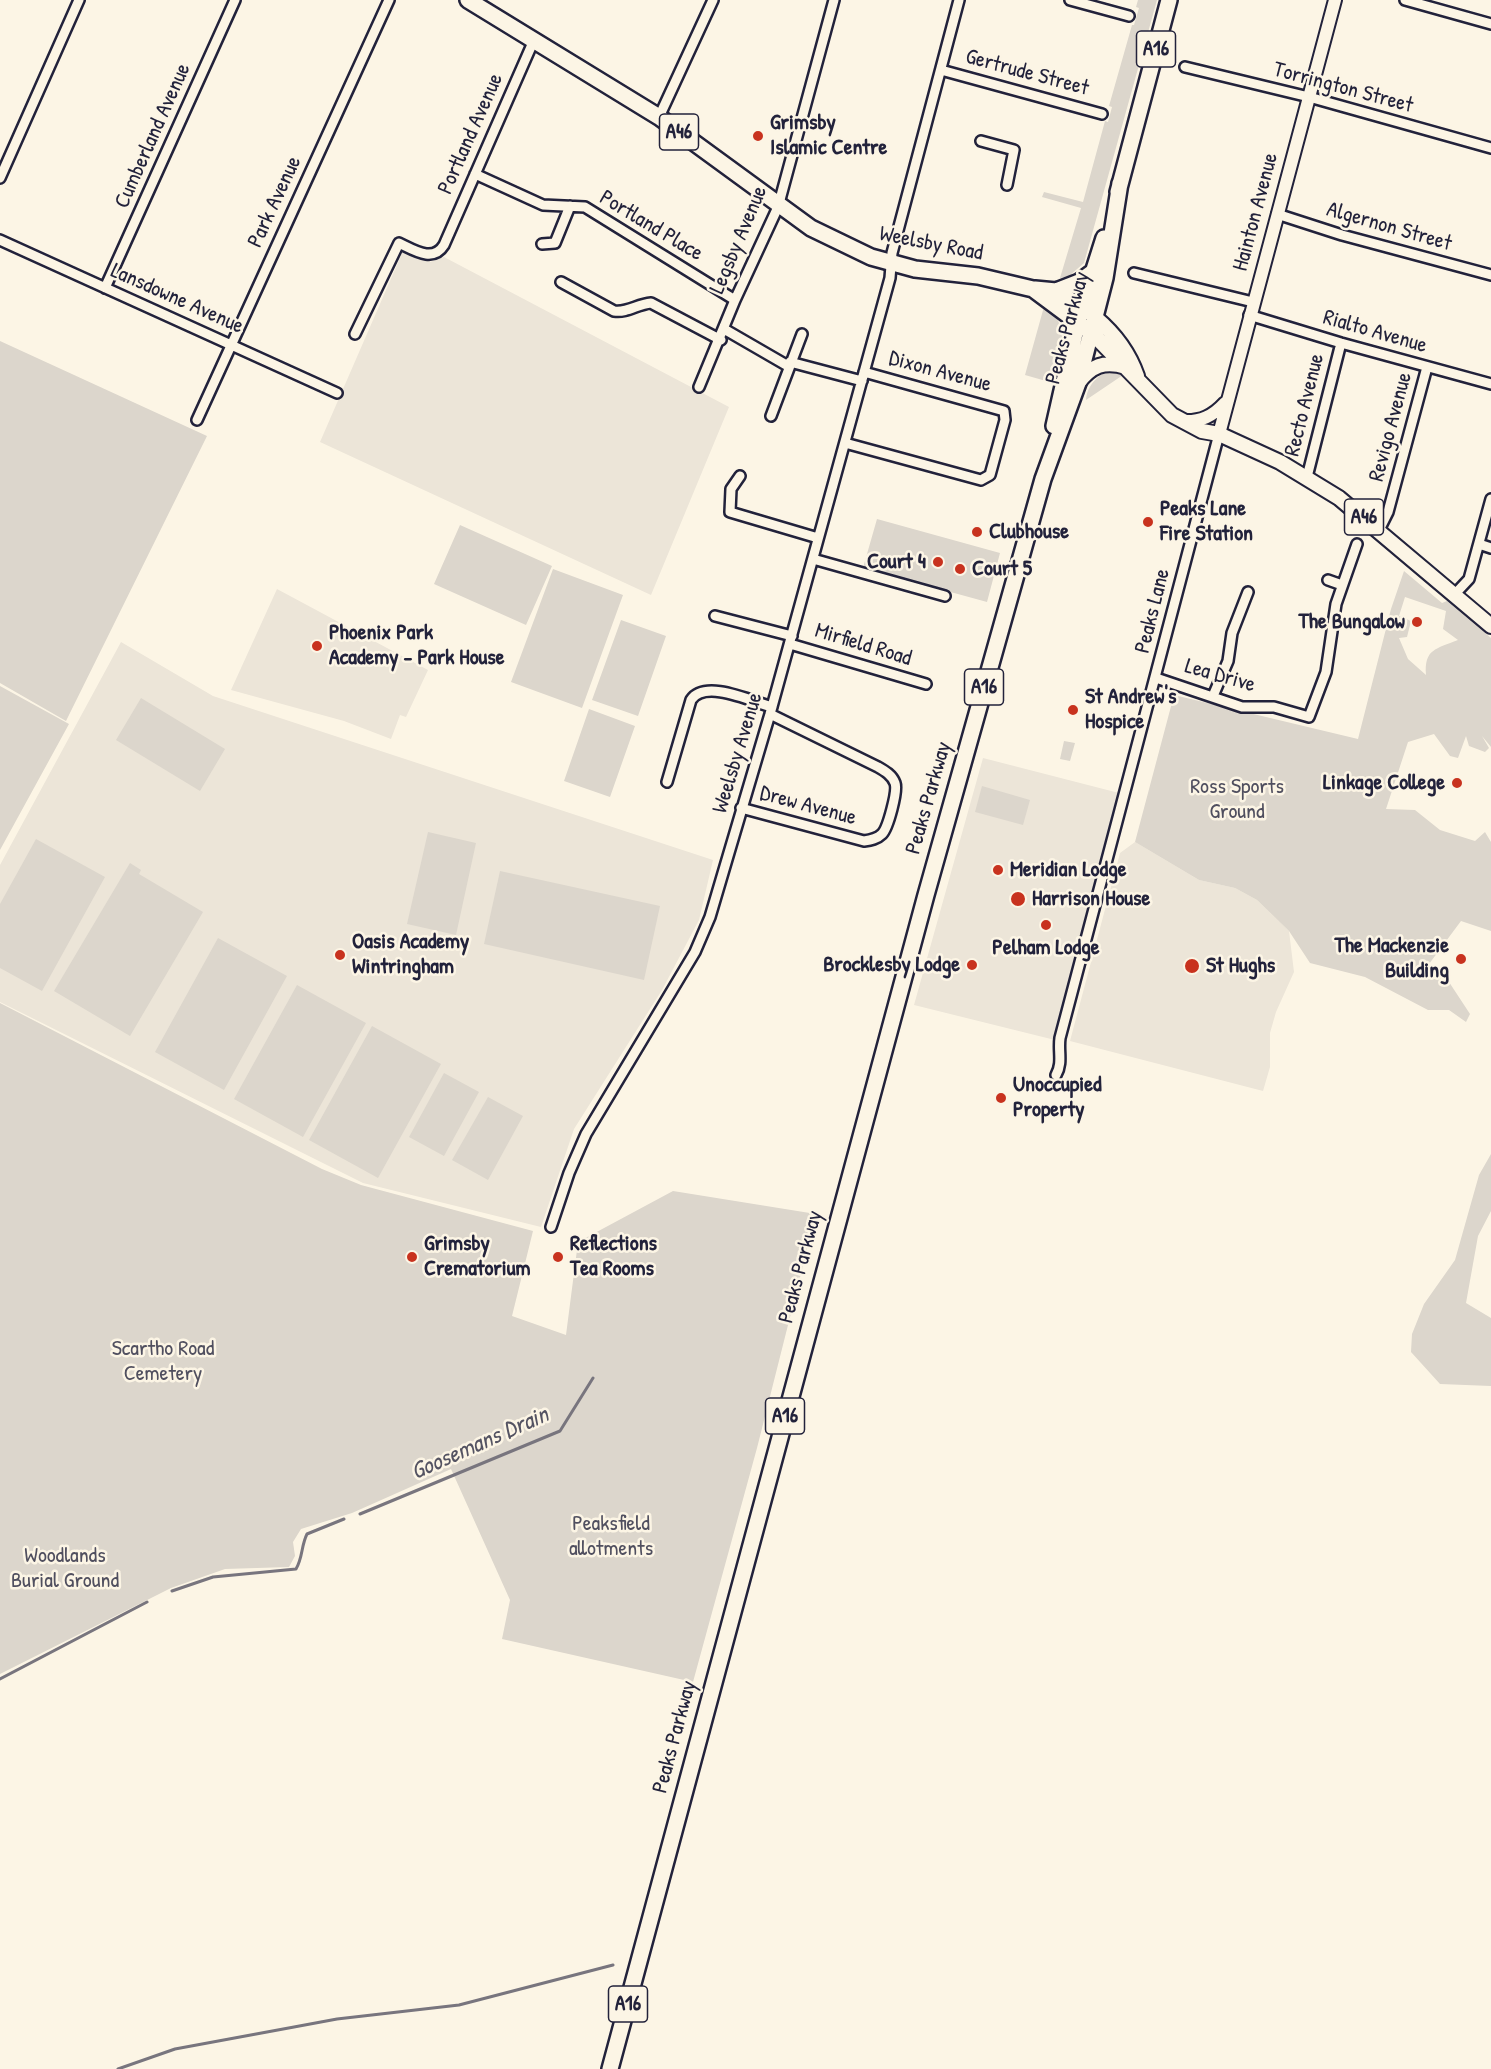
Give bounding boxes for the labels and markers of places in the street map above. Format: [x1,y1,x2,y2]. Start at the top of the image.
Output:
place label: Grimsby Islamic Centre [770,110,887,162]
marker: Grimsby Islamic Centre [751,129,765,143]
place label: Peaks Lane Fire Station [1160,496,1253,548]
marker: Peaks Lane Fire Station [1141,515,1155,529]
place label: Clubhouse [989,519,1069,545]
marker: Clubhouse [970,525,984,539]
place label: Court 4 [867,549,926,575]
marker: Court 4 [931,555,945,569]
place label: Court 5 [972,556,1032,582]
marker: Court 5 [953,562,967,576]
place label: The Bungalow [1298,609,1405,635]
marker: The Bungalow [1410,615,1424,629]
place label: Phoenix Park Academy - Park House [329,620,505,672]
marker: Phoenix Park Academy - Park House [310,639,324,653]
place label: St Andrew's Hospice [1085,684,1176,736]
marker: St Andrew's Hospice [1066,703,1080,717]
place label: Linkage College [1323,770,1445,796]
marker: Linkage College [1450,776,1464,790]
place label: Meridian Lodge [1010,857,1127,883]
marker: Meridian Lodge [991,863,1005,877]
place label: Harrison House [1032,886,1150,912]
marker: Harrison House [1009,890,1027,908]
marker: Pelham Lodge [1039,918,1053,932]
place label: Oasis Academy Wintringham [352,929,469,980]
place label: The Mackenzie Building [1334,933,1449,984]
place label: Pelham Lodge [992,935,1100,961]
marker: Oasis Academy Wintringham [333,948,347,962]
place label: Brocklesby Lodge [823,952,960,978]
marker: The Mackenzie Building [1454,952,1468,966]
place label: St Hughs [1206,953,1275,979]
marker: St Hughs [1183,957,1201,975]
marker: Brocklesby Lodge [965,958,979,972]
place label: Unoccupied Property [1013,1072,1101,1124]
marker: Unoccupied Property [994,1091,1008,1105]
place label: Grimsby Crematorium [424,1231,530,1282]
place label: Reflections Tea Rooms [570,1231,657,1282]
marker: Grimsby Crematorium [405,1250,419,1264]
marker: Reflections Tea Rooms [551,1250,565,1264]

